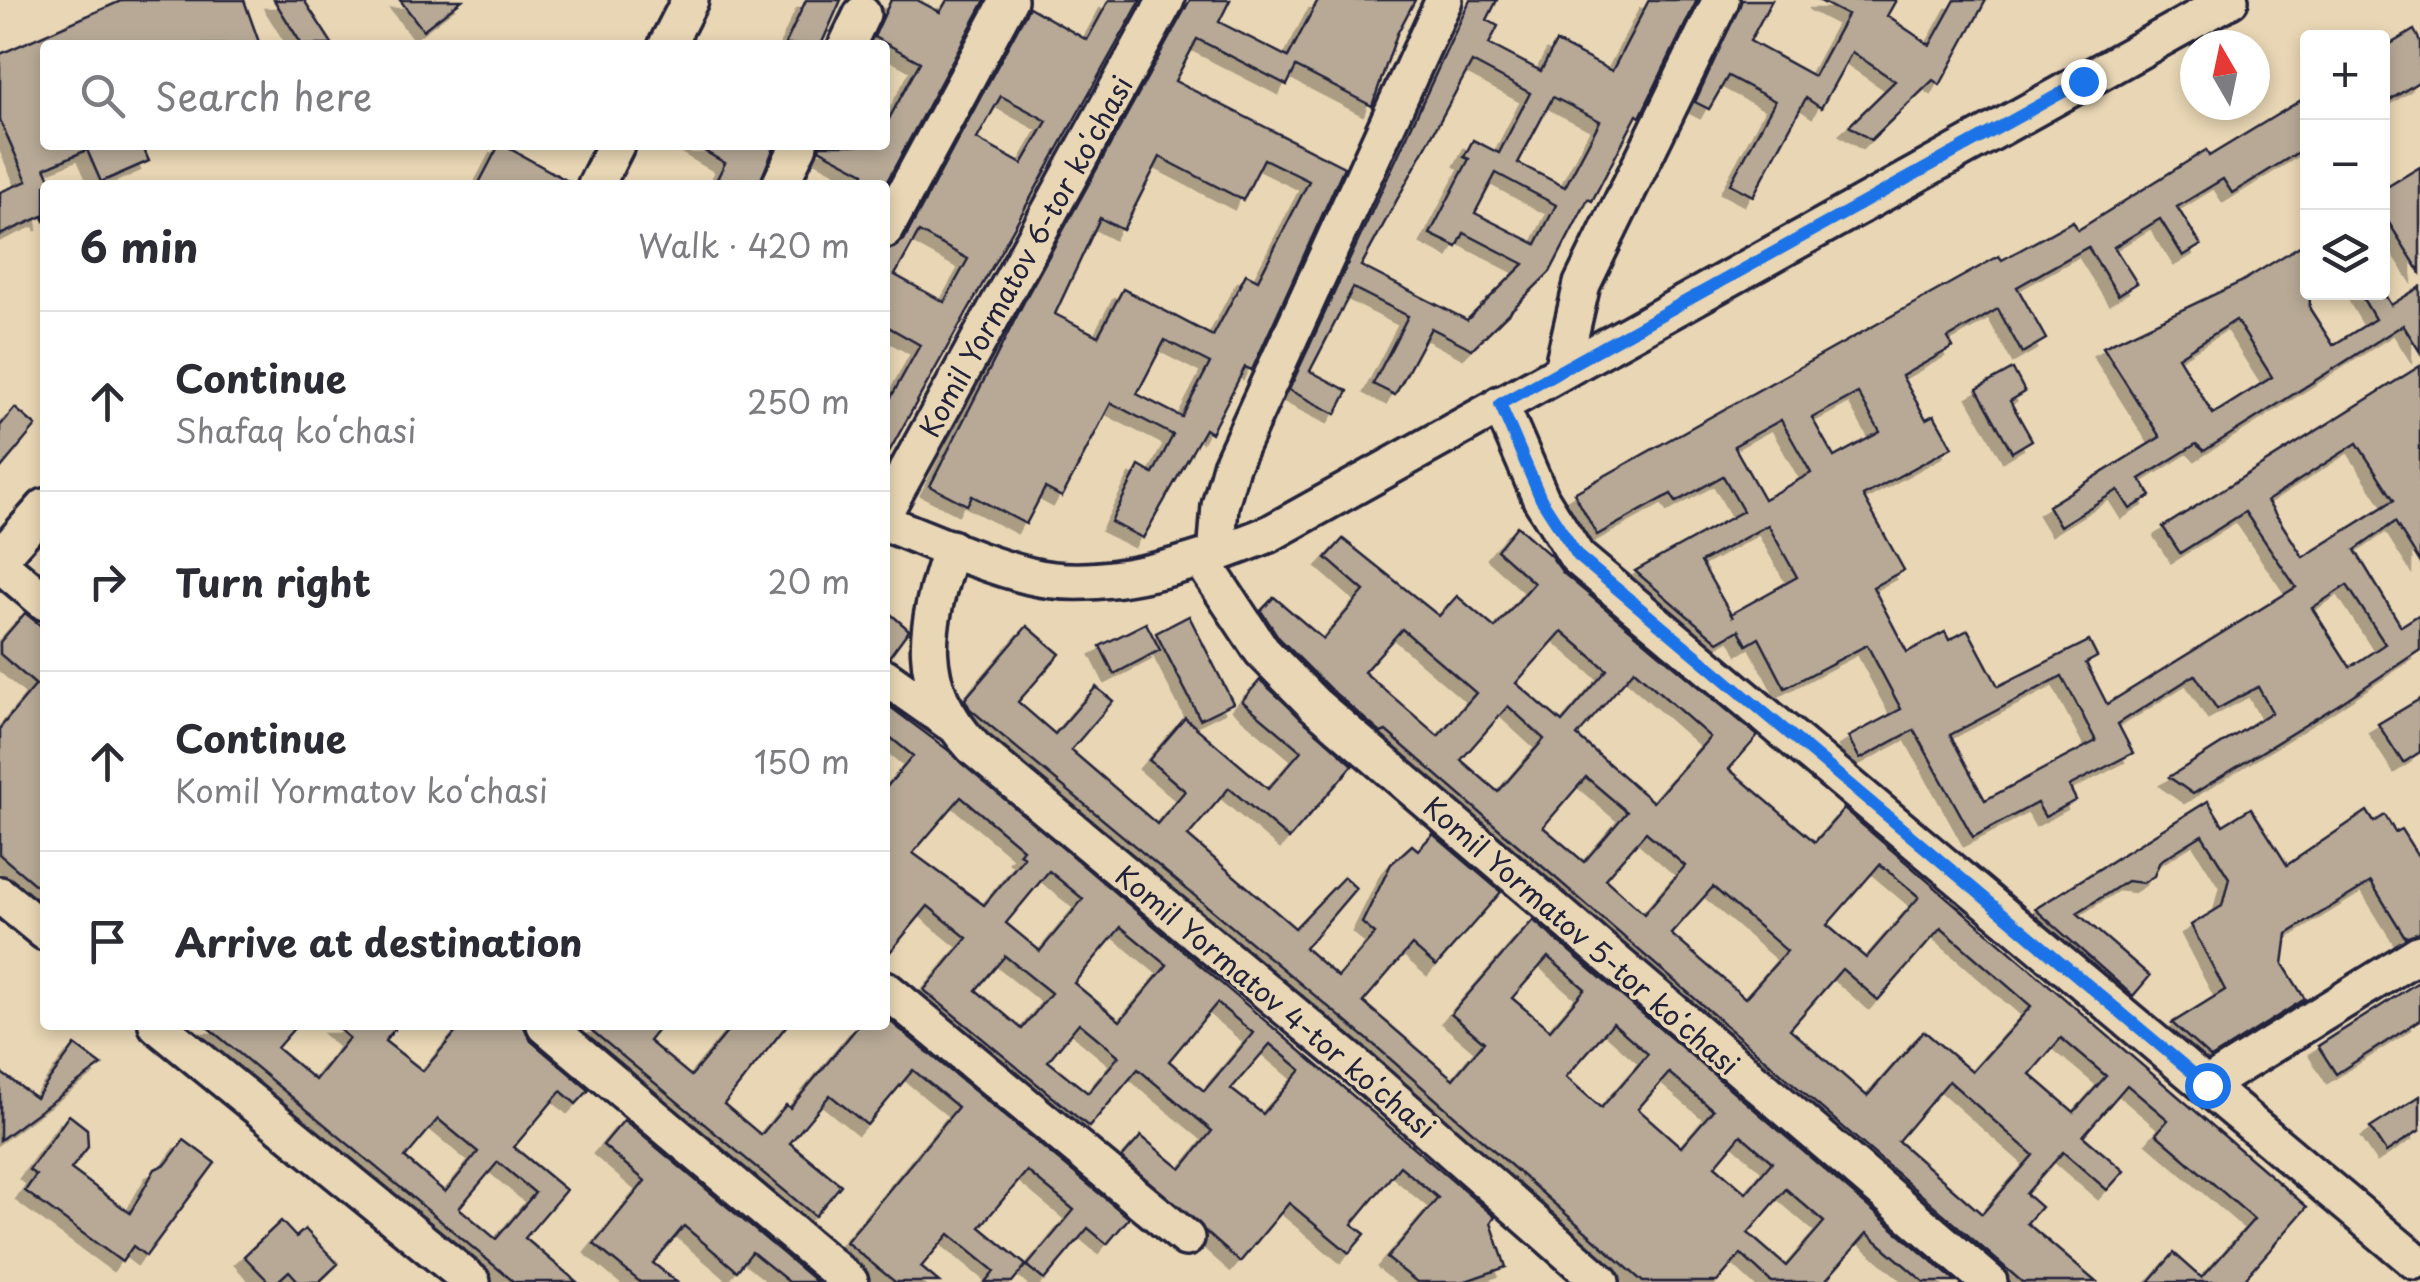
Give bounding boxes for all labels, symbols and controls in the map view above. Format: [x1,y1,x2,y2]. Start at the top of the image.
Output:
north arrow [2180,30,2270,120]
map controls [2300,30,2390,300]
button: + [2300,30,2390,120]
search box [40,40,890,150]
route end [2061,59,2107,105]
text: Search here [155,67,372,124]
street label: Komil Yormatov 6-tor koʻchasi [907,67,1143,445]
icon: search [75,68,130,123]
button: − [2300,120,2390,210]
button: layers [2300,210,2390,300]
text: 6 min [80,214,199,277]
text: Walk · 420 m [638,221,850,269]
text: Continue [175,349,346,406]
icon: ahead [80,374,135,429]
text: 250 m [747,377,850,425]
text: Shafaq koʻchasi [175,406,416,454]
text: Turn right [175,553,371,610]
icon: right [80,554,135,609]
text: 20 m [768,557,850,605]
text: Continue [175,709,346,766]
icon: ahead [80,734,135,789]
text: 150 m [754,737,850,785]
text: Komil Yormatov koʻchasi [175,766,548,814]
street label: Komil Yormatov 5-tor koʻchasi [1414,785,1750,1085]
street label: Komil Yormatov 4-tor koʻchasi [1107,854,1445,1148]
text: Arrive at destination [175,913,583,970]
icon: arrive [80,914,135,969]
route start [2185,1063,2231,1109]

